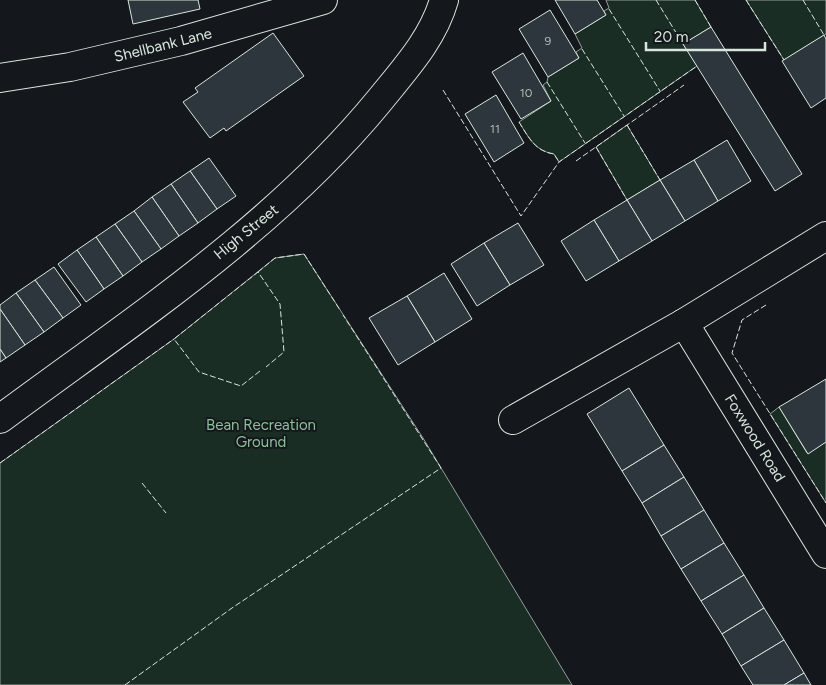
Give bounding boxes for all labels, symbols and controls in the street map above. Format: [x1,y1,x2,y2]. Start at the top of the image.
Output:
scale bar [646,20,765,52]
street label: Shellbank Lane [112,24,214,66]
text: 20 m [654,28,688,46]
house number: 9 [545,34,552,48]
house number: 10 [520,86,533,100]
house number: 11 [490,122,500,136]
street label: High Street [210,200,282,263]
street label: Foxwood Road [721,391,789,485]
park label: Bean Recreation Ground [206,416,316,451]

